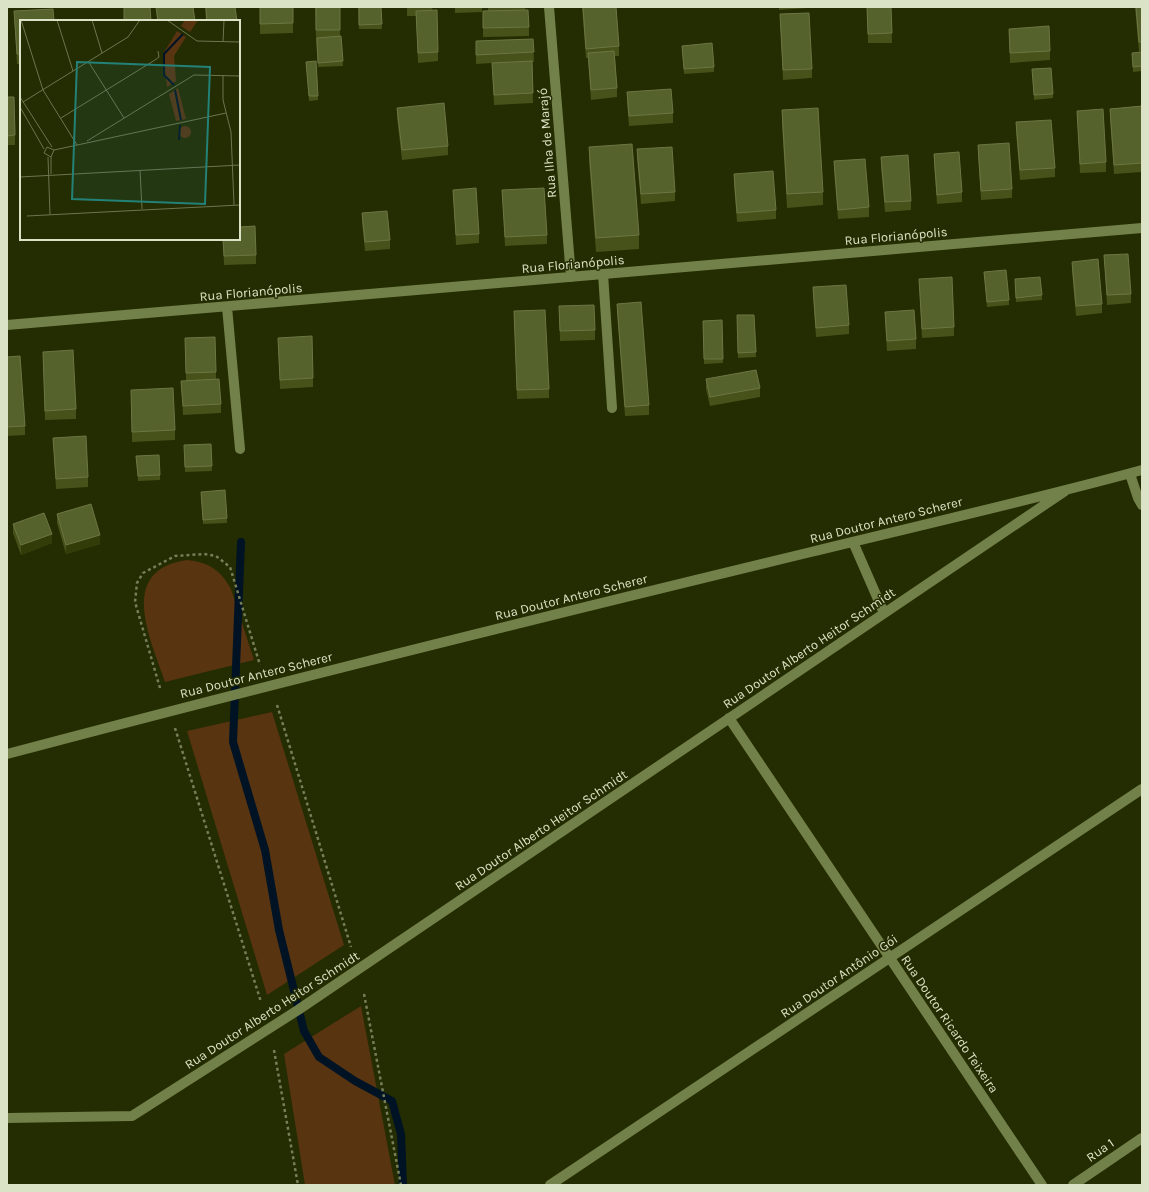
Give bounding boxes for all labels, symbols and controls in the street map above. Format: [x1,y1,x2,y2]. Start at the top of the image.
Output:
inset map [20,20,240,240]
street label: Rua Ilha de Marajó [535,87,559,199]
street label: Rua Florianópolis [844,224,948,248]
street label: Rua Florianópolis [521,252,625,276]
street label: Rua Florianópolis [199,280,303,304]
street label: Rua Doutor Antero Scherer [808,494,964,546]
street label: Rua Doutor Antero Scherer [493,571,649,623]
street label: Rua Doutor Alberto Heitor Schmidt [720,584,898,711]
street label: Rua Doutor Antero Scherer [178,649,334,701]
street label: Rua Doutor Alberto Heitor Schmidt [452,766,630,893]
street label: Rua Doutor Antônio Gói [778,931,900,1021]
street label: Rua Doutor Alberto Heitor Schmidt [182,948,362,1072]
street label: Rua Doutor Ricardo Teixeira [898,952,1002,1096]
street label: Rua 1 [1083,1135,1117,1165]

